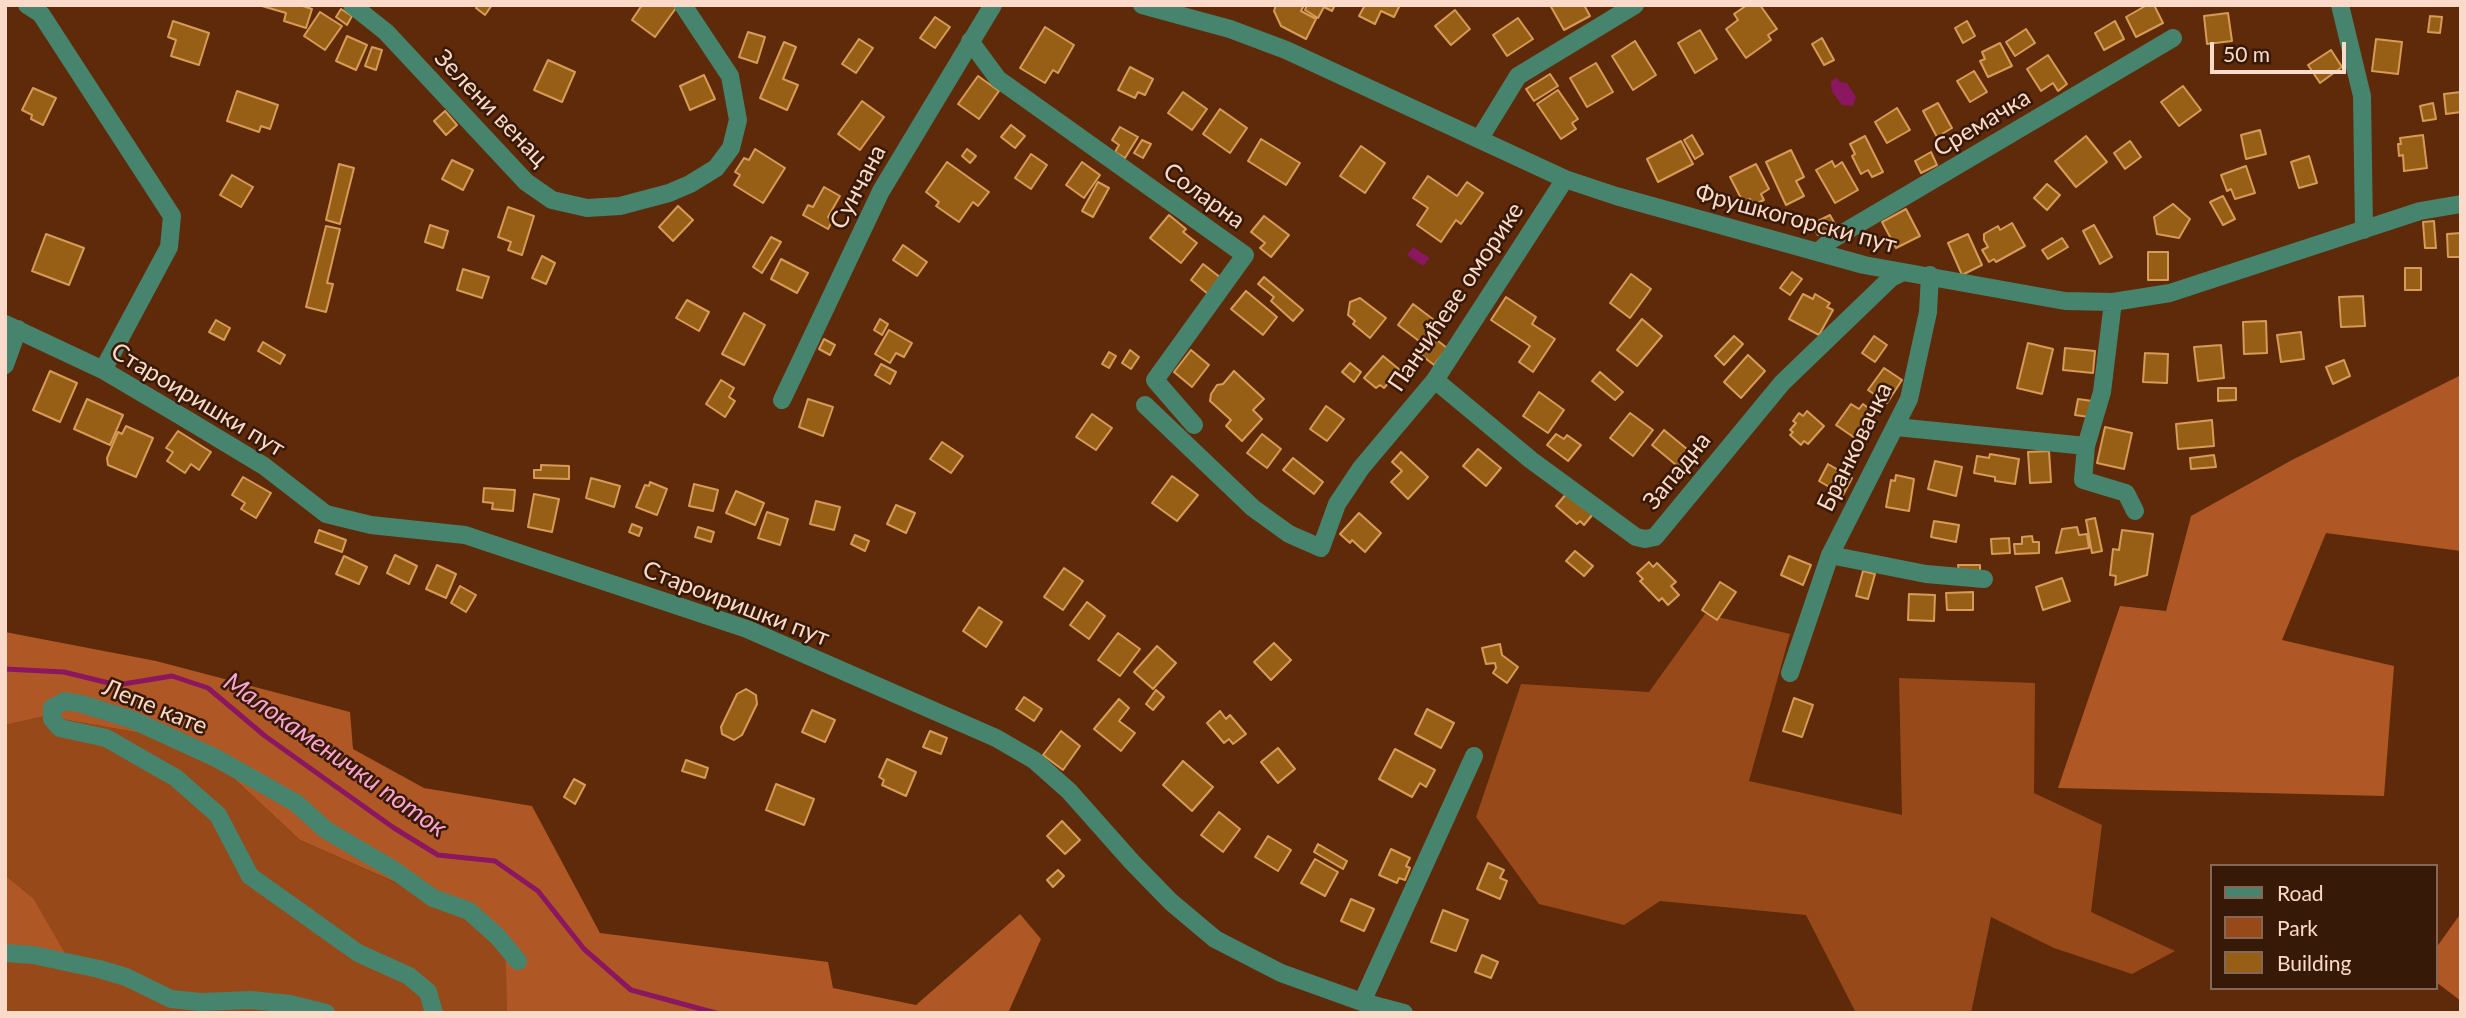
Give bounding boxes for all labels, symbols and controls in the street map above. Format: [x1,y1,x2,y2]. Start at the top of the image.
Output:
scale bar [2214,28,2350,72]
text: 50 m [2223,41,2270,66]
street label: Зелени венац [428,44,554,172]
street label: Сремачка [1928,83,2036,163]
street label: Сунчана [824,140,892,234]
street label: Соларна [1158,157,1250,235]
street label: Фрушкогорски пут [1692,178,1900,260]
street label: Панчићеве оморике [1382,197,1530,397]
street label: Староиришки пут [106,337,290,463]
street label: Бранковачка [1811,378,1899,516]
street label: Западна [1637,426,1717,516]
street label: Староиришки пут [639,555,833,653]
water label: Малокаменички поток [218,666,452,844]
street label: Лепе кате [98,673,212,741]
legend [2210,864,2438,990]
text: Road [2277,880,2324,905]
text: Park [2277,915,2318,940]
text: Building [2277,950,2352,975]

